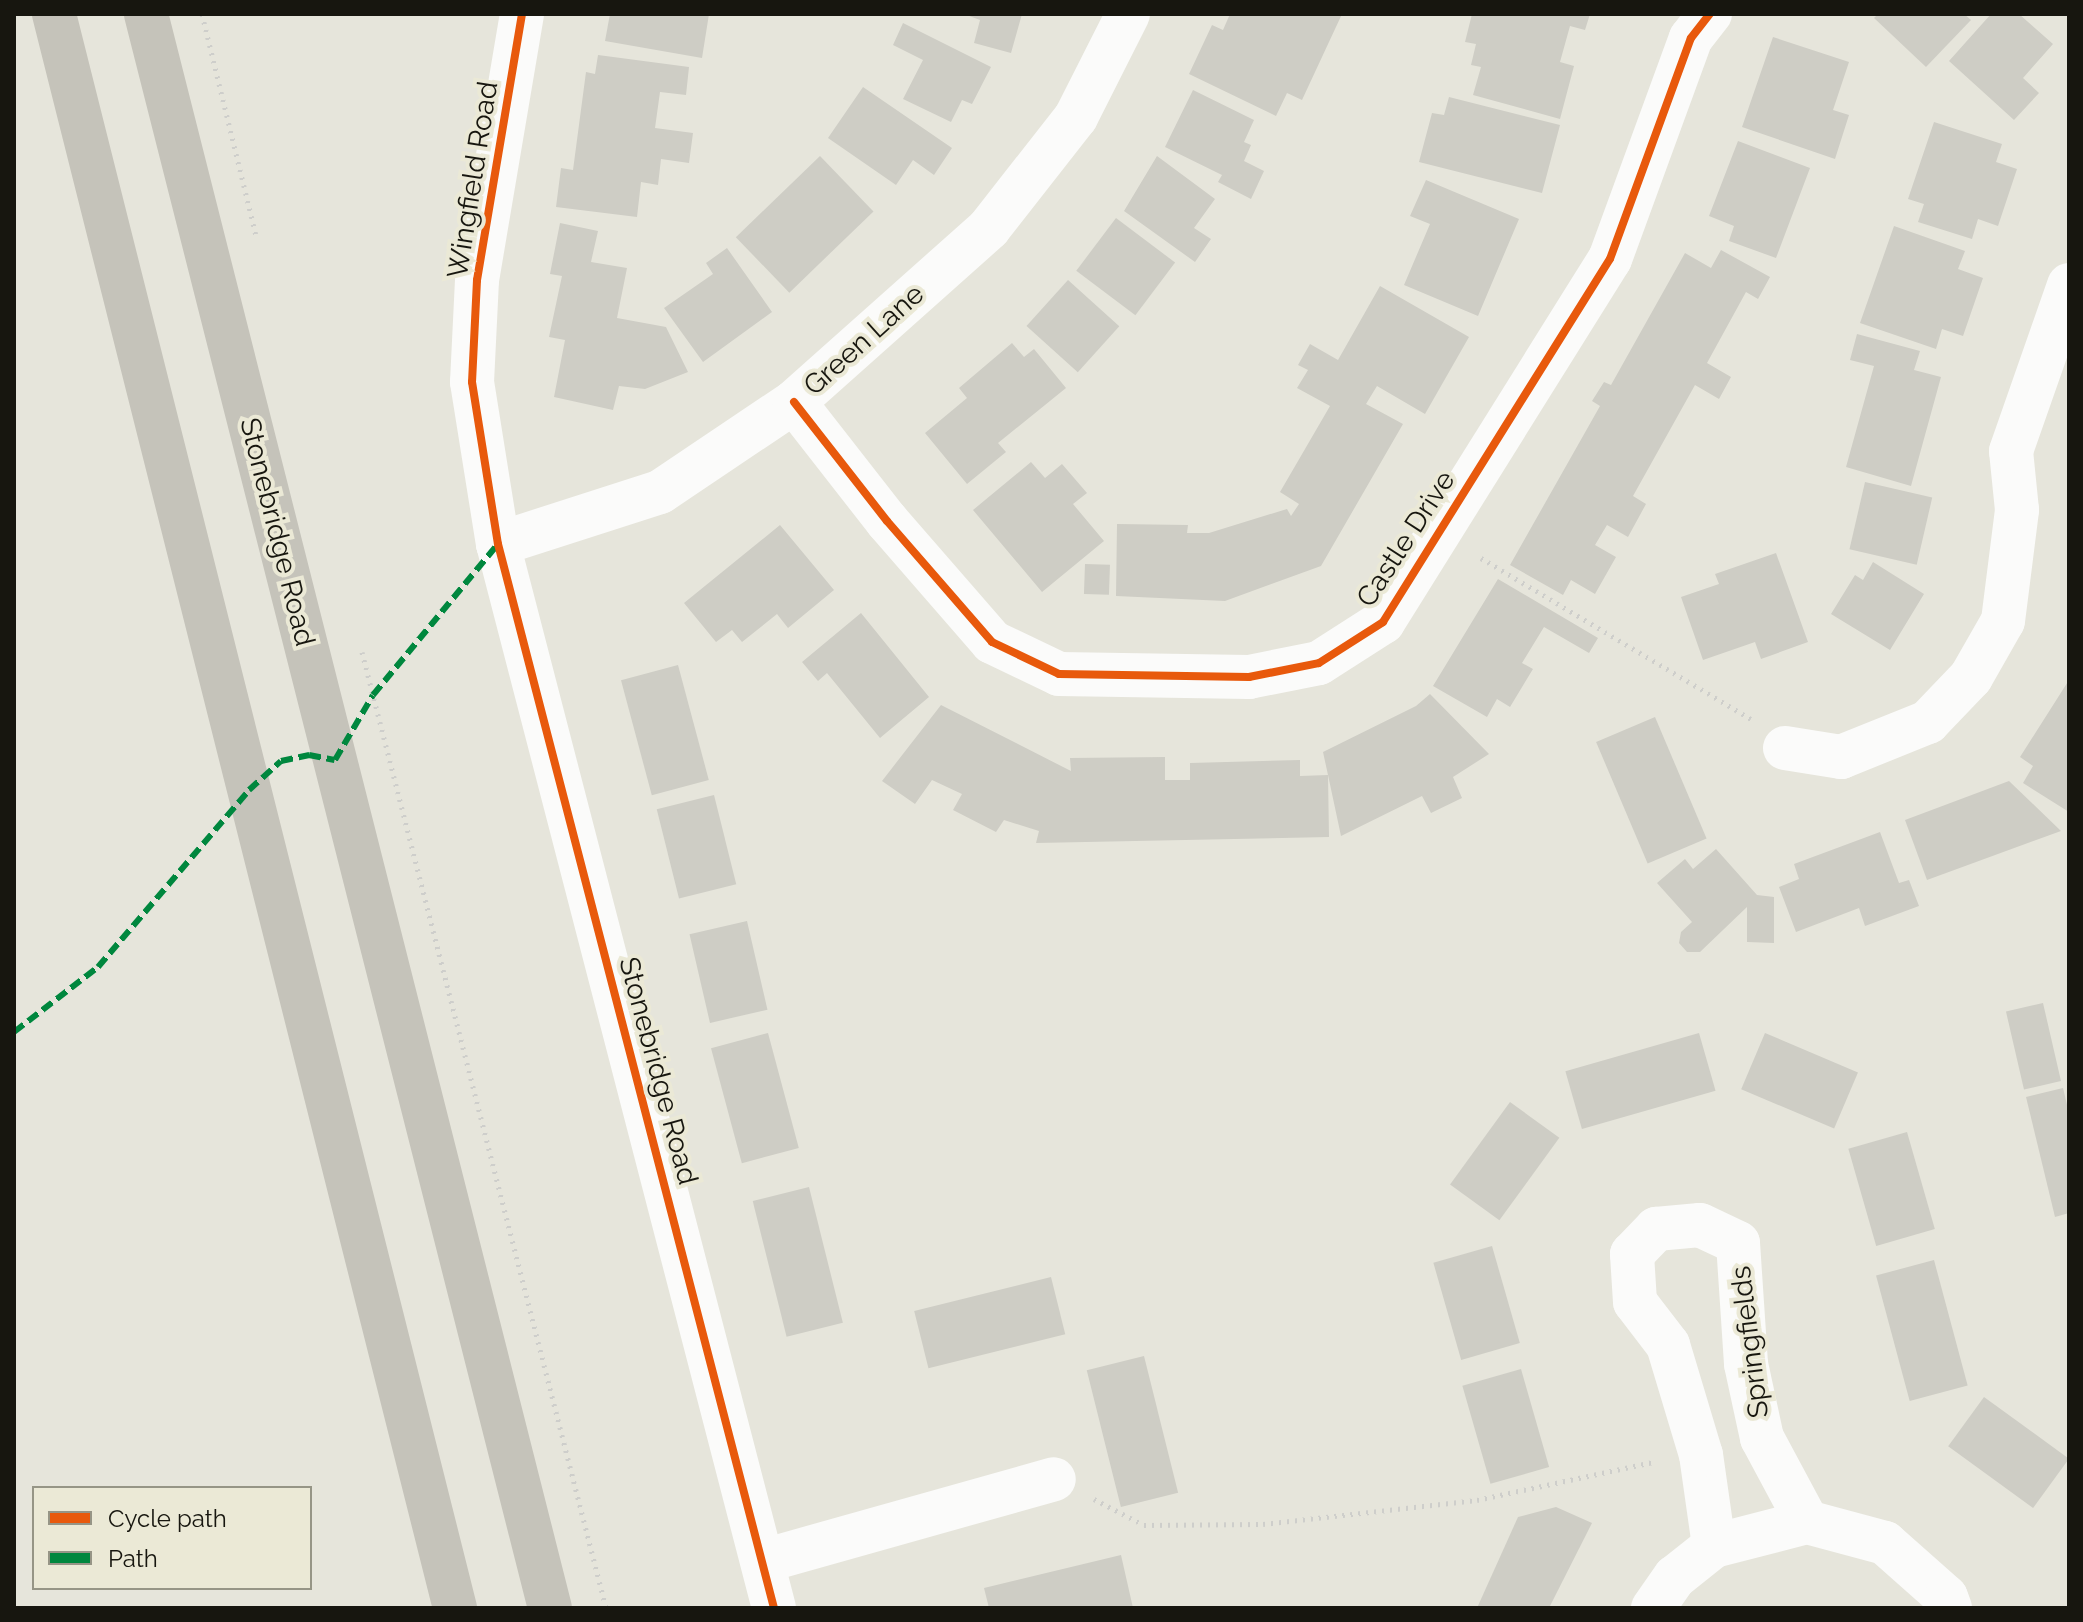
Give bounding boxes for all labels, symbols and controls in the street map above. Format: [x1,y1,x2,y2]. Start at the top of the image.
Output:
street label: Wingfield Road [441,79,505,281]
street label: Green Lane [797,277,931,403]
street label: Stonebridge Road [232,414,322,650]
street label: Castle Drive [1350,465,1462,613]
street label: Stonebridge Road [611,954,705,1188]
street label: Springfields [1724,1264,1776,1420]
legend [32,1486,312,1590]
text: Cycle path [108,1504,227,1533]
text: Path [108,1544,158,1573]

